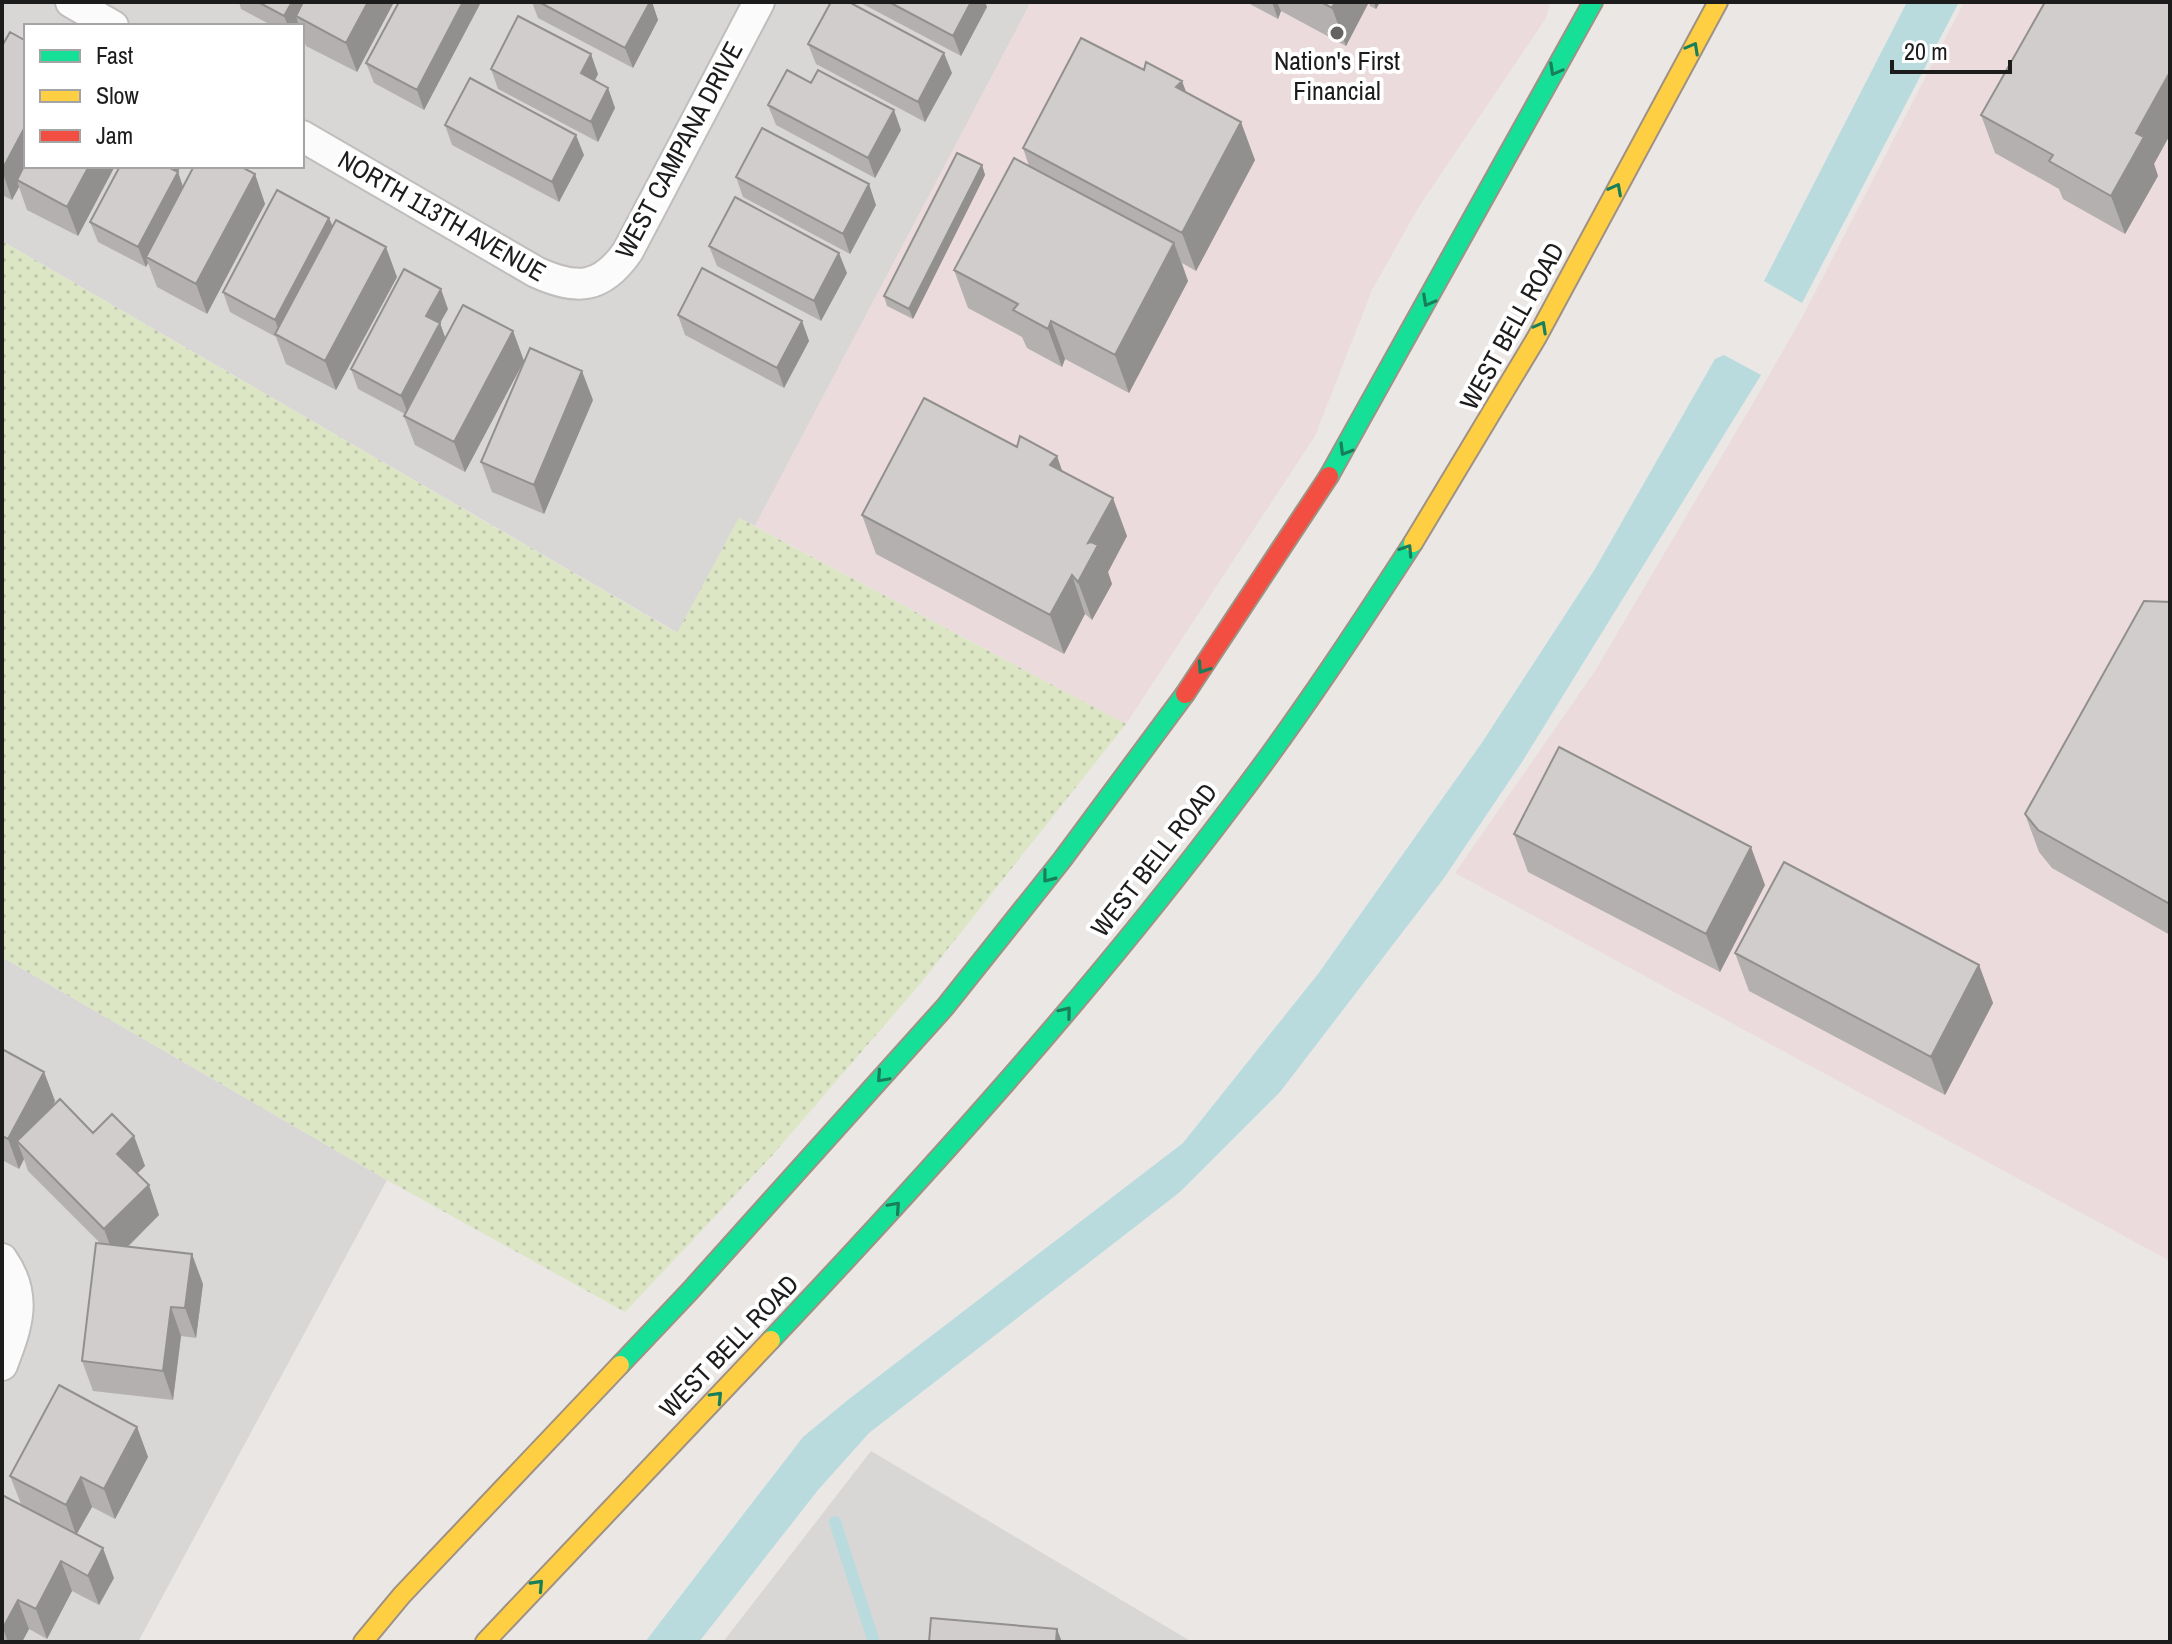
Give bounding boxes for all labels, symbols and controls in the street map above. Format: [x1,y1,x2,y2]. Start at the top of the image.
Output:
legend [24,24,304,168]
marker: Nation's First Financial [1328,24,1346,42]
scale bar [1892,24,2010,74]
street label: WEST CAMPANA DRIVE [607,35,751,264]
text: 20 m [1904,35,1948,67]
text: Fast [96,39,134,71]
one-way arrow [1683,42,1698,57]
place label: Nation's First Financial [1274,43,1400,108]
one-way arrow [1549,62,1565,76]
text: Slow [96,79,139,111]
text: Jam [96,119,133,151]
street label: NORTH 113TH AVENUE [332,142,553,289]
one-way arrow [1607,183,1622,198]
street label: WEST BELL ROAD [1451,236,1572,416]
one-way arrow [1422,292,1438,306]
one-way arrow [1531,321,1547,336]
one-way arrow [1339,441,1354,456]
one-way arrow [1397,544,1412,558]
one-way arrow [1198,659,1213,674]
street label: WEST BELL ROAD [1083,776,1225,944]
one-way arrow [1044,868,1058,883]
one-way arrow [1057,1006,1071,1021]
one-way arrow [877,1068,892,1082]
one-way arrow [886,1202,900,1217]
street label: WEST BELL ROAD [651,1267,806,1425]
one-way arrow [708,1391,722,1406]
one-way arrow [529,1580,543,1594]

